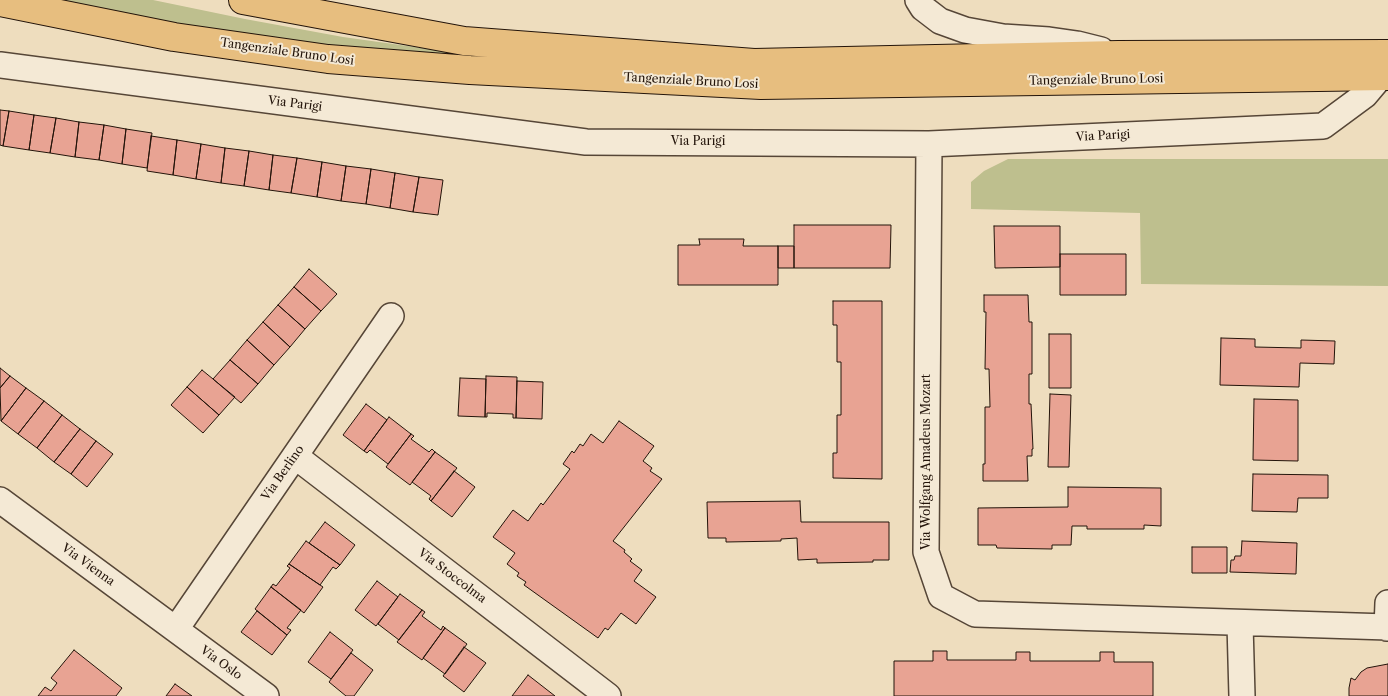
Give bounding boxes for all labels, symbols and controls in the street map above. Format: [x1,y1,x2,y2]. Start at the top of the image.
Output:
street label: Tangenziale Bruno Losi [219,35,355,69]
street label: Tangenziale Bruno Losi [623,70,759,92]
street label: Tangenziale Bruno Losi [1028,72,1164,88]
street label: Via Parigi [267,94,323,114]
street label: Via Parigi [1075,127,1131,145]
street label: Via Parigi [671,135,725,149]
street label: Via Wolfgang Amadeus Mozart [920,374,934,550]
street label: Via Berlino [259,443,307,503]
street label: Via Vienna [59,541,117,589]
street label: Via Stoccolma [415,546,489,606]
street label: Via Oslo [197,643,245,683]

